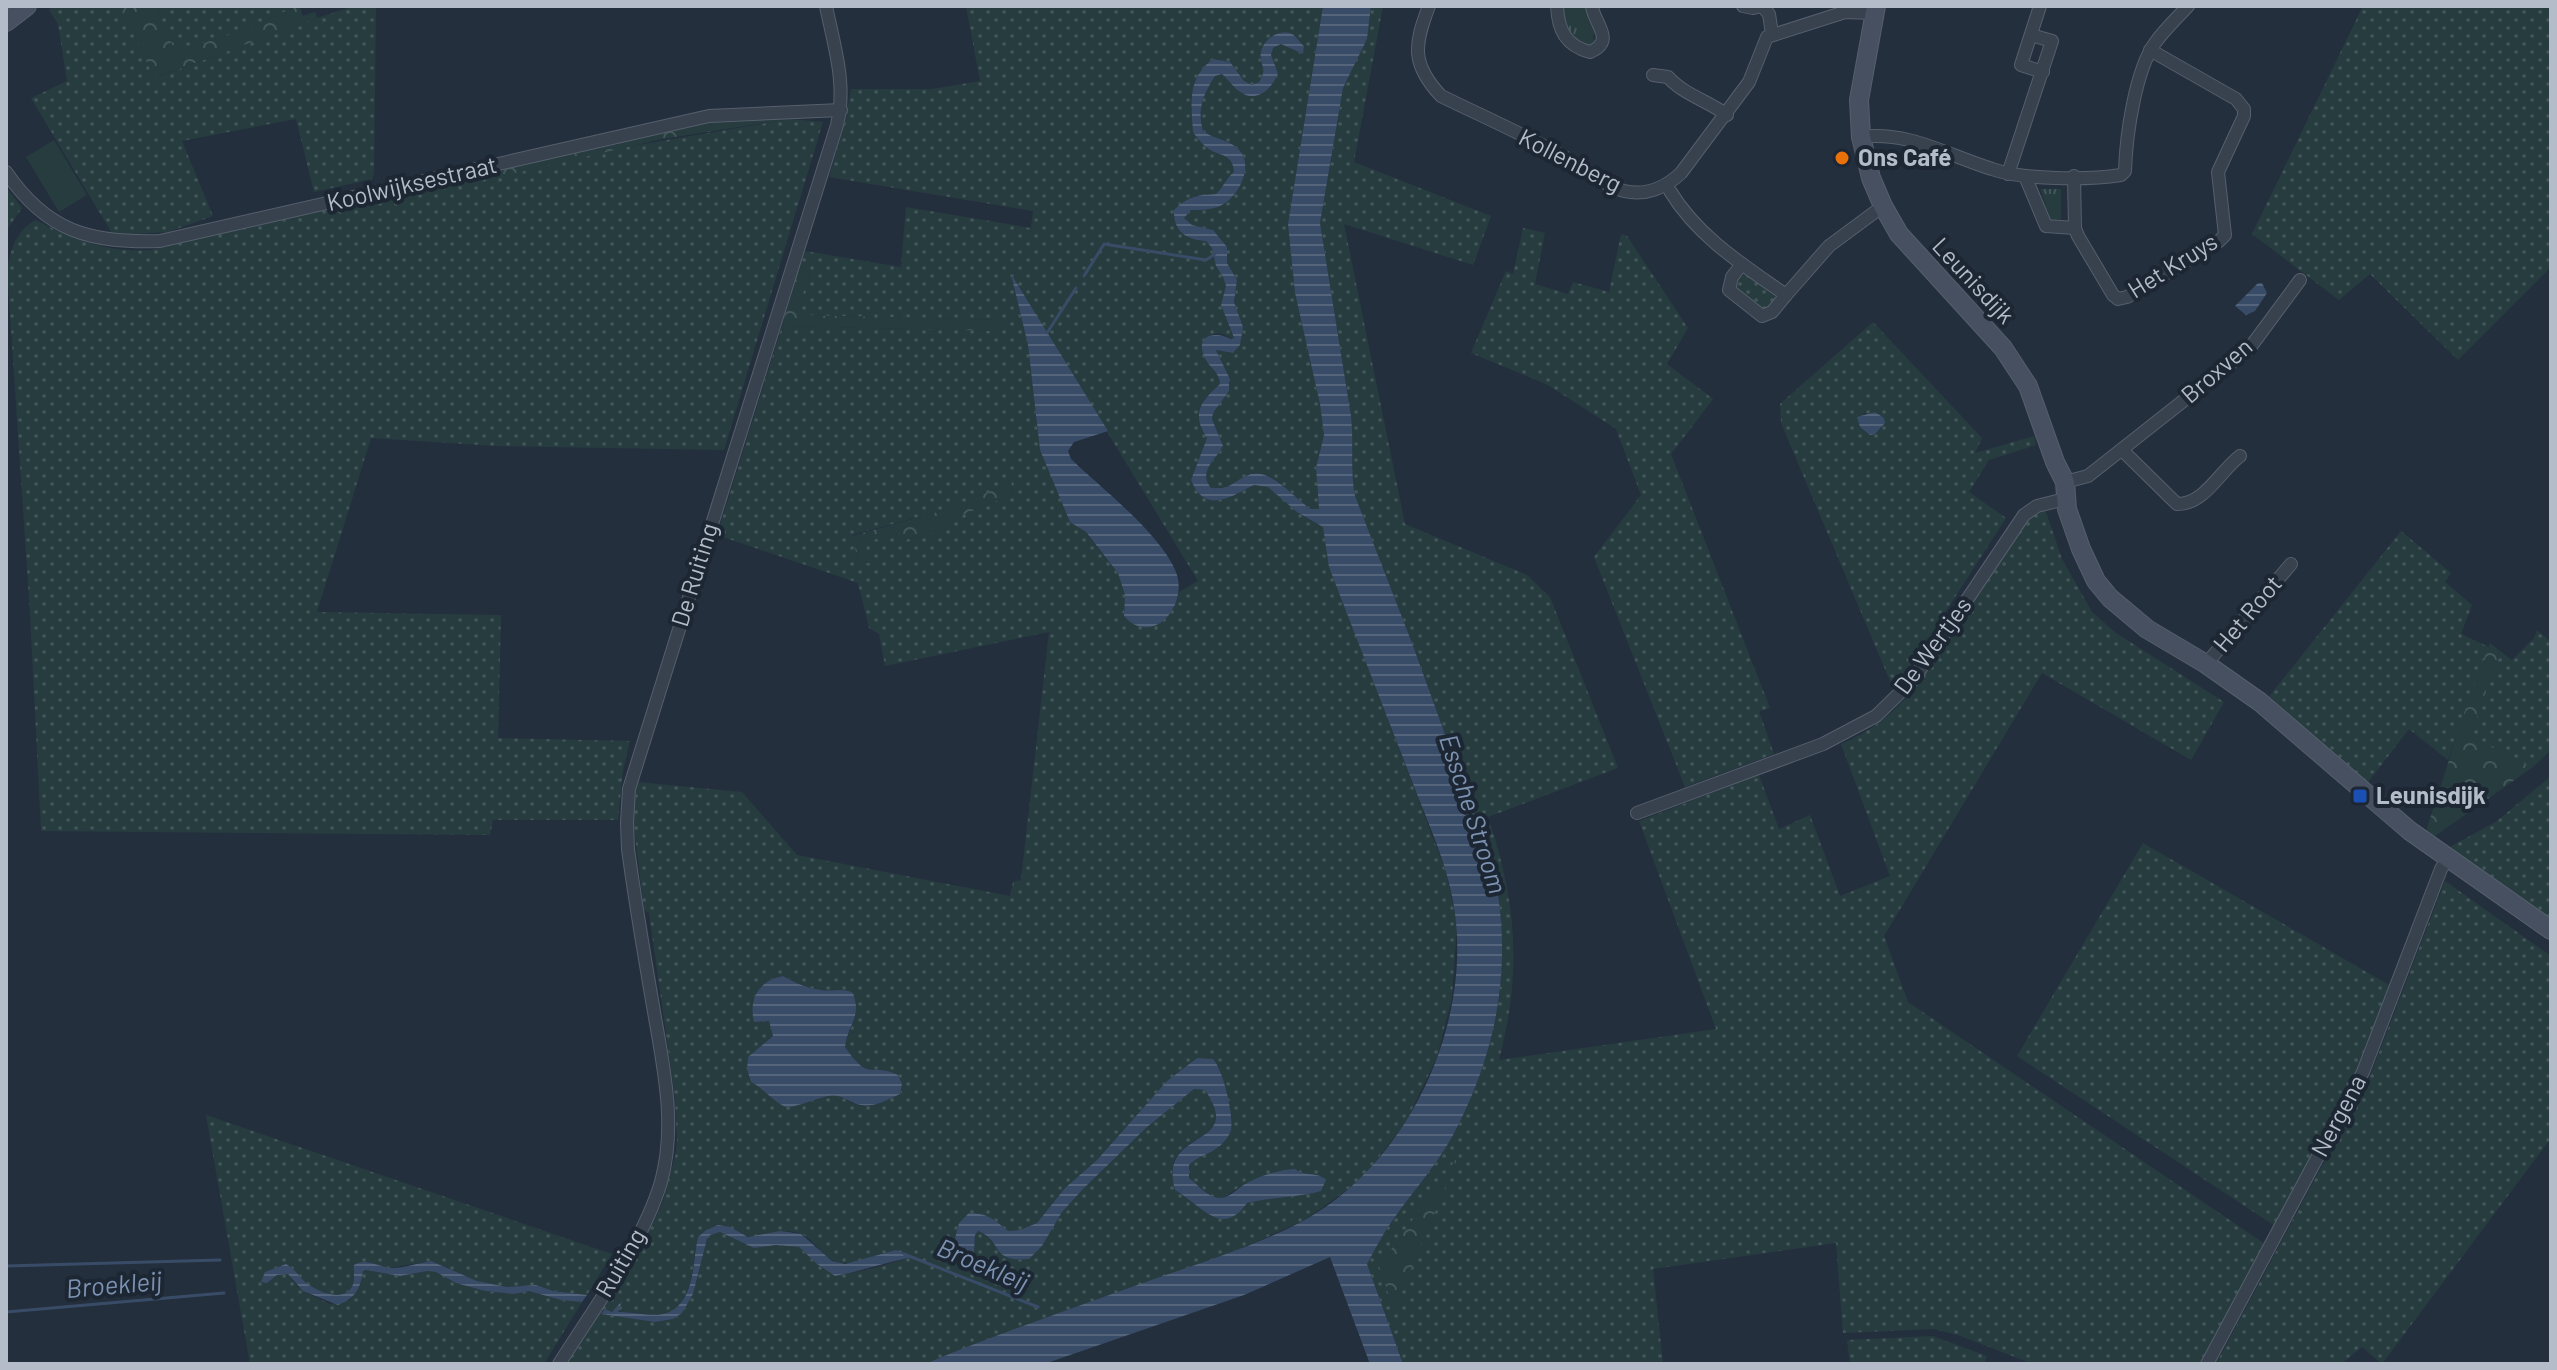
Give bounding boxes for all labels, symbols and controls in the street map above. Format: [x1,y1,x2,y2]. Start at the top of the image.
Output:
street label: Kollenberg [1515,122,1627,198]
place label: Ons Café [1858,142,1951,171]
street label: Koolwijksestraat [324,149,499,216]
marker: Ons Café [1833,149,1851,167]
street label: Het Kruys [2122,226,2222,304]
street label: Leunisdijk [1927,231,2021,329]
street label: Broxven [2175,331,2257,409]
street label: De Ruiting [664,519,723,630]
street label: Het Root [2206,569,2287,657]
street label: De Wertjes [1887,591,1977,699]
water label: Essche Stroom [1434,730,1515,897]
place label: Leunisdijk [2376,780,2486,809]
marker: Leunisdijk [2351,787,2369,805]
street label: Nergena [2304,1070,2371,1161]
street label: Ruiting [589,1223,651,1302]
water label: Broekleij [933,1230,1034,1297]
water label: Broekleij [64,1264,164,1303]

